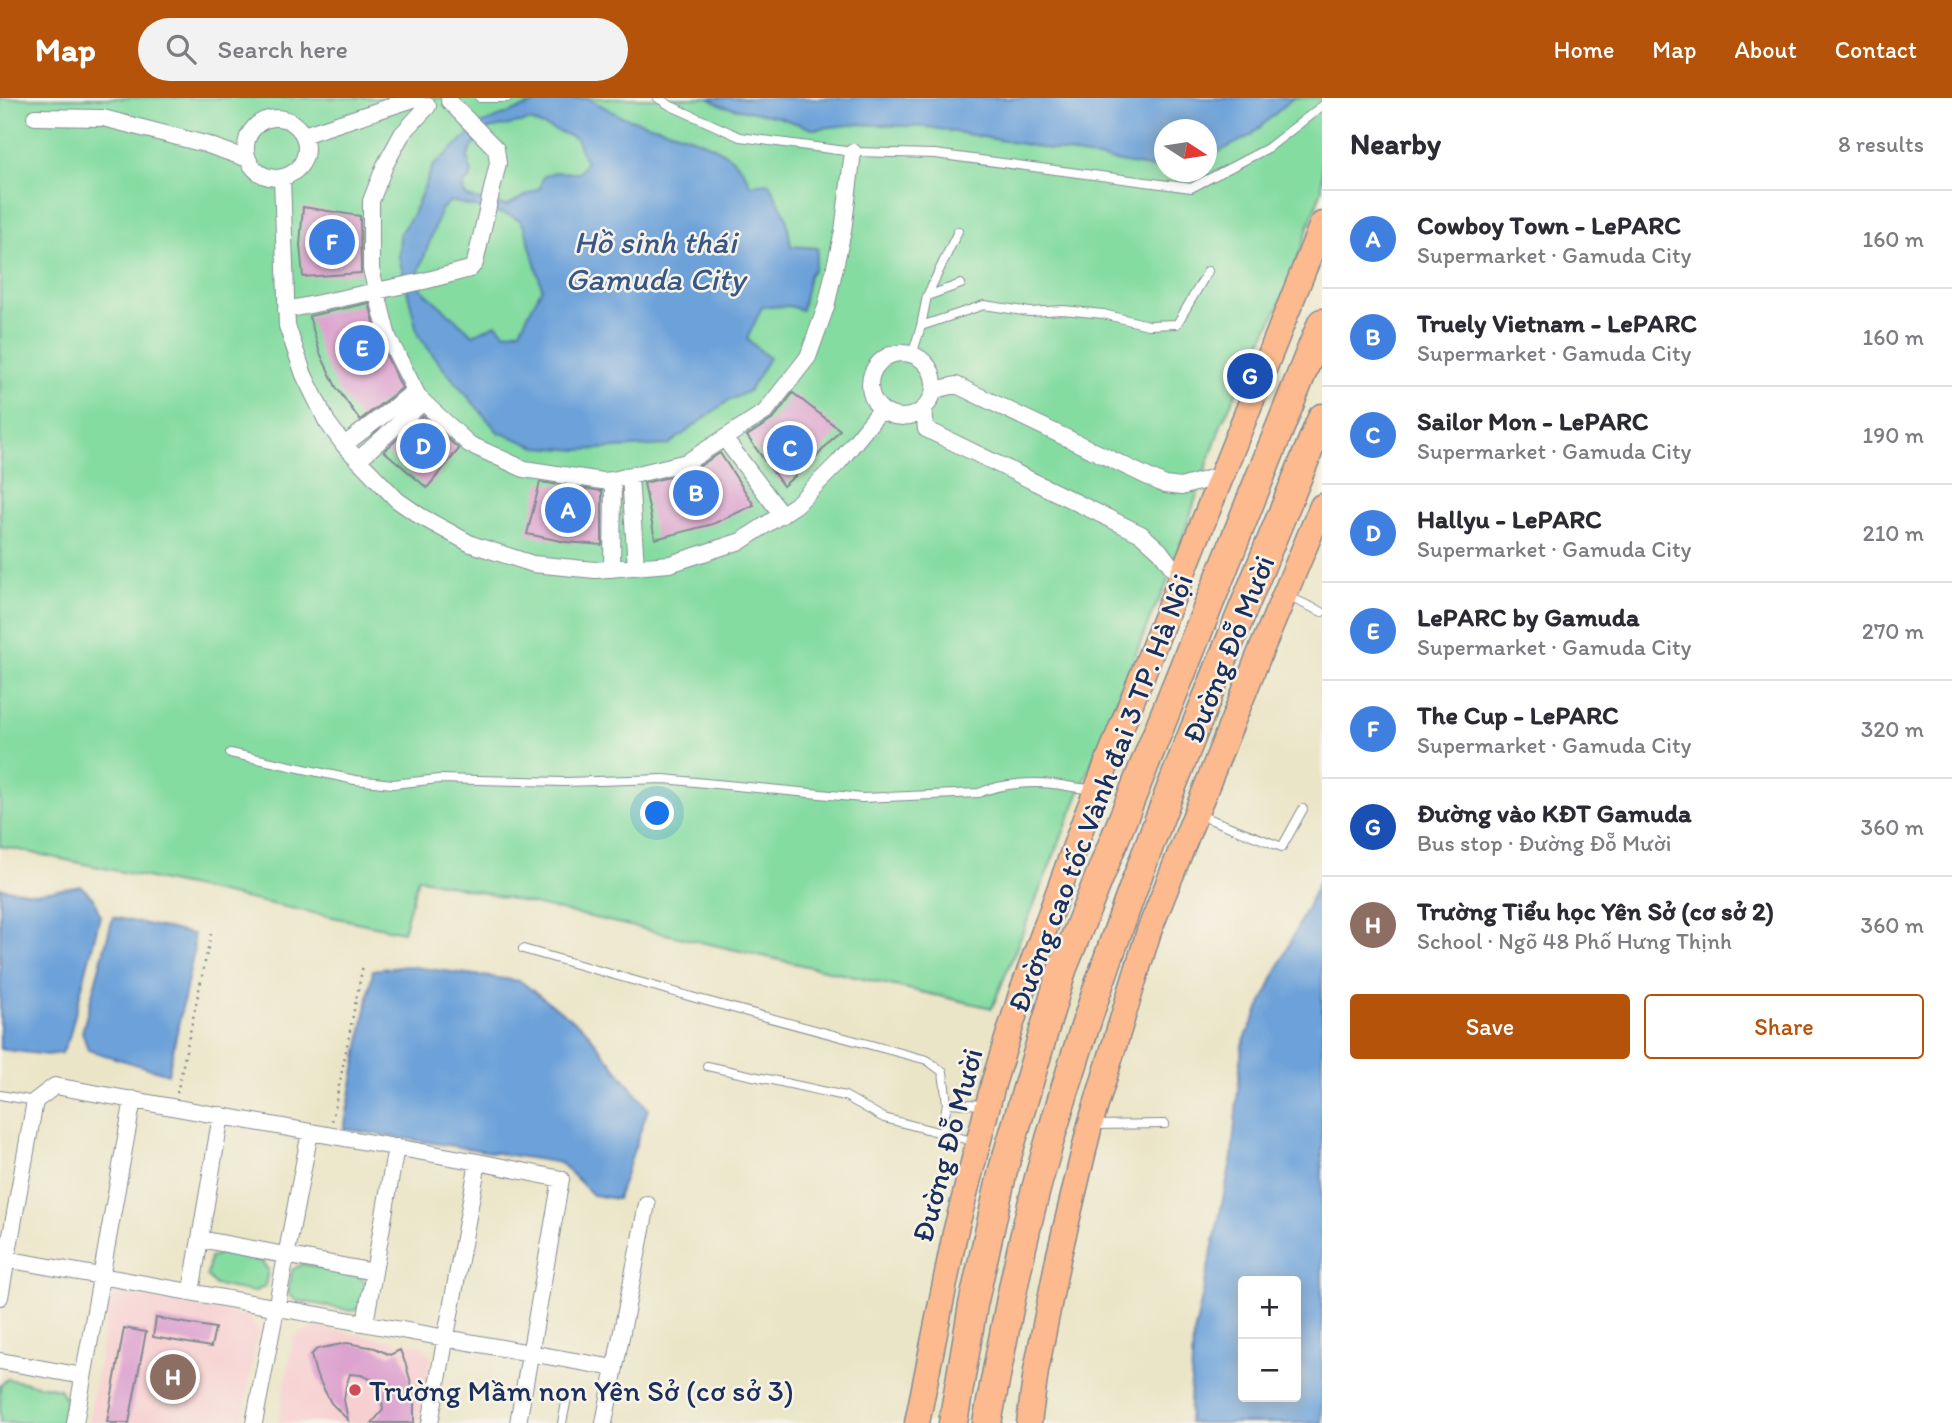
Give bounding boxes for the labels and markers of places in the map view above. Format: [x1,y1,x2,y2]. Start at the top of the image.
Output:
pin: F [309,216,355,268]
pin: E [339,322,385,374]
pin: G [1227,350,1273,402]
pin: D [400,420,446,472]
pin: C [767,422,813,474]
pin: B [673,467,719,519]
pin: A [545,484,591,536]
pin: H [150,1351,196,1403]
place label: Trường Mầm non Yên Sở (cơ sở 3) [369,1372,794,1409]
marker: Trường Mầm non Yên Sở (cơ sở 3) [347,1382,363,1398]

